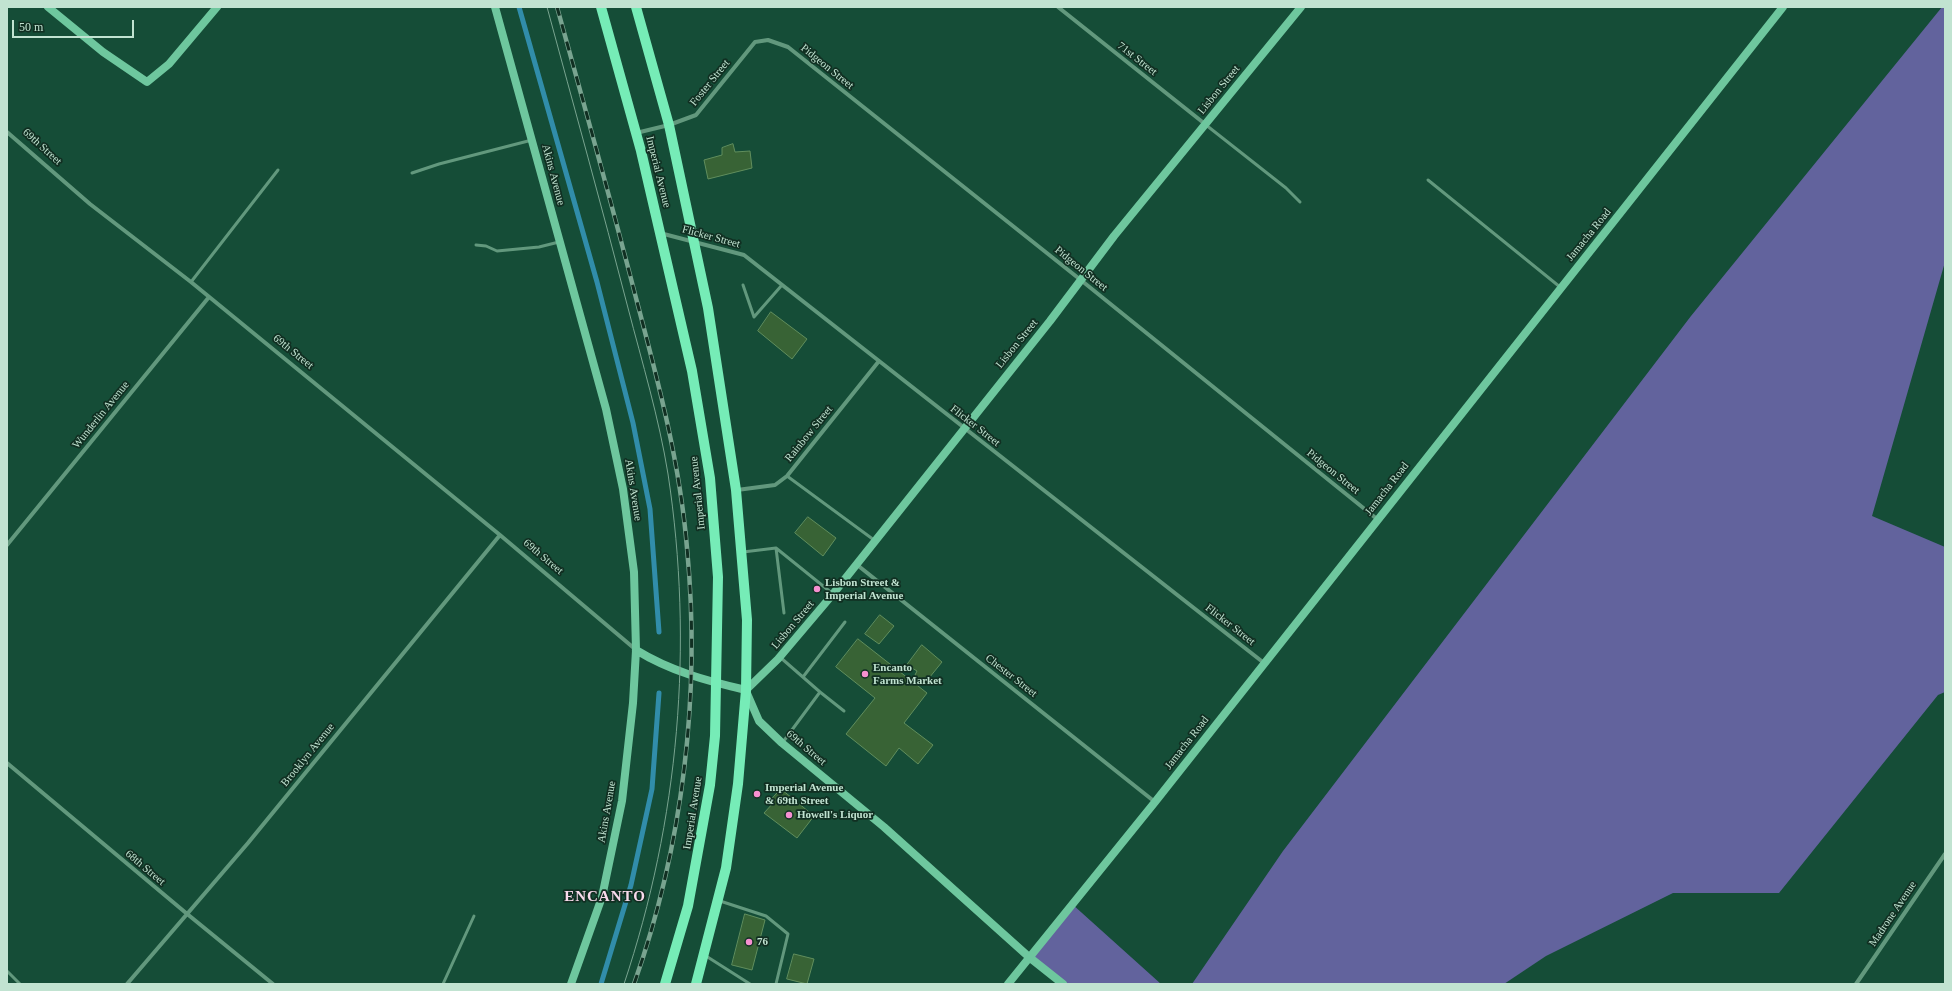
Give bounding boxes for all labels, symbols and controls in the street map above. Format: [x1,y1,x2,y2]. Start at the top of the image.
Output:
scale bar [14,12,136,38]
text: 50 m [19,20,43,34]
street label: 71st Street [1115,39,1159,79]
street label: Pidgeon Street [798,42,856,92]
street label: Foster Street [687,57,733,109]
street label: Lisbon Street [1195,63,1243,117]
street label: 69th Street [20,126,64,168]
street label: Imperial Avenue [643,135,673,209]
street label: Akins Avenue [539,143,567,207]
street label: Jamacha Road [1564,206,1614,264]
street label: Flicker Street [681,223,741,251]
street label: Pidgeon Street [1052,244,1110,294]
street label: Lisbon Street [993,317,1041,371]
street label: 69th Street [270,332,316,372]
street label: Wunderlin Avenue [70,379,132,451]
street label: Flicker Street [947,402,1003,450]
street label: Rainbow Street [782,403,836,465]
street label: Pidgeon Street [1304,447,1362,497]
street label: Imperial Avenue [688,456,708,530]
street label: Akins Avenue [622,458,644,522]
street label: Jamacha Road [1362,460,1412,518]
street label: 69th Street [520,537,566,577]
place label: Lisbon Street & Imperial Avenue [825,576,903,602]
marker: Lisbon Street & Imperial Avenue [812,584,822,594]
street label: Lisbon Street [769,598,817,652]
street label: Flicker Street [1202,601,1258,649]
street label: Chester Street [983,652,1039,700]
place label: Encanto Farms Market [873,661,942,687]
marker: Encanto Farms Market [860,669,870,679]
street label: Jamacha Road [1162,714,1212,772]
street label: Brooklyn Avenue [278,721,338,789]
street label: 69th Street [783,728,829,768]
street label: Imperial Avenue [681,776,705,850]
street label: Akins Avenue [595,780,619,844]
place label: Imperial Avenue & 69th Street [765,781,843,807]
marker: Imperial Avenue & 69th Street [752,789,762,799]
place label: Howell's Liquor [797,808,873,822]
marker: Howell's Liquor [784,810,794,820]
street label: 68th Street [122,848,168,888]
street label: Madrone Avenue [1866,879,1920,949]
district label: ENCANTO [564,888,646,906]
place label: 76 [757,935,768,949]
marker: 76 [744,937,754,947]

